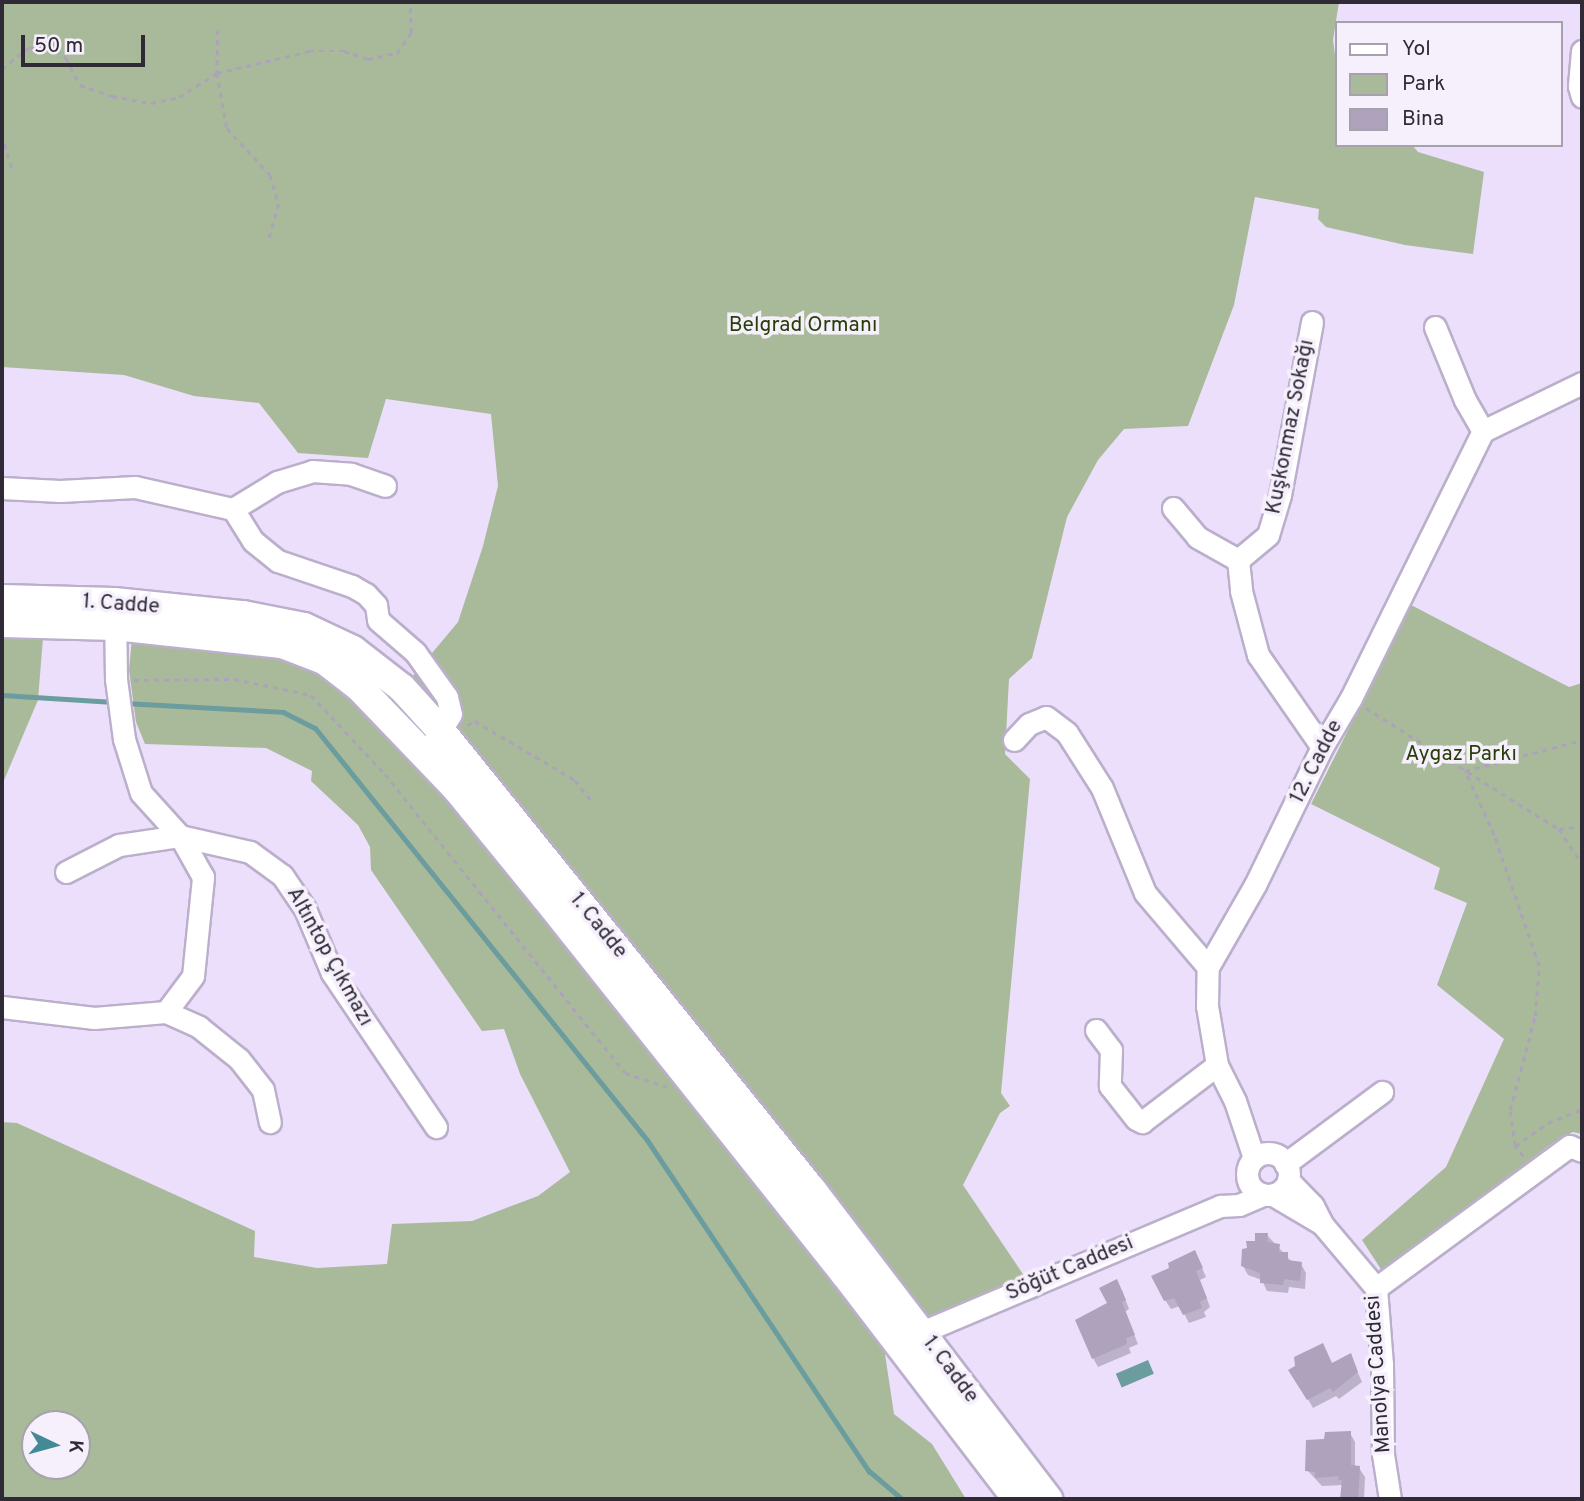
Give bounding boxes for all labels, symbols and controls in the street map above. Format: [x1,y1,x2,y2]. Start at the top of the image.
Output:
scale bar [24,21,149,65]
legend [1336,21,1563,147]
text: 50 m [34,33,83,60]
text: Yol [1402,36,1431,63]
text: Park [1402,71,1445,98]
text: Bina [1402,106,1444,133]
park label: Belgrad Ormanı [729,313,877,339]
street label: Kuşkonmaz Sokağı [1262,338,1320,516]
street label: 1. Cadde [82,590,160,620]
street label: 12. Cadde [1285,716,1349,808]
park label: Aygaz Parkı [1405,742,1517,768]
street label: Altıntop Çıkmazı [280,883,378,1031]
street label: 1. Cadde [564,888,632,964]
street label: Söğüt Caddesi [1003,1231,1137,1307]
street label: Manolya Caddesi [1361,1294,1397,1454]
street label: 1. Cadde [917,1332,983,1408]
north arrow [21,1410,91,1480]
text: K [62,1439,87,1454]

